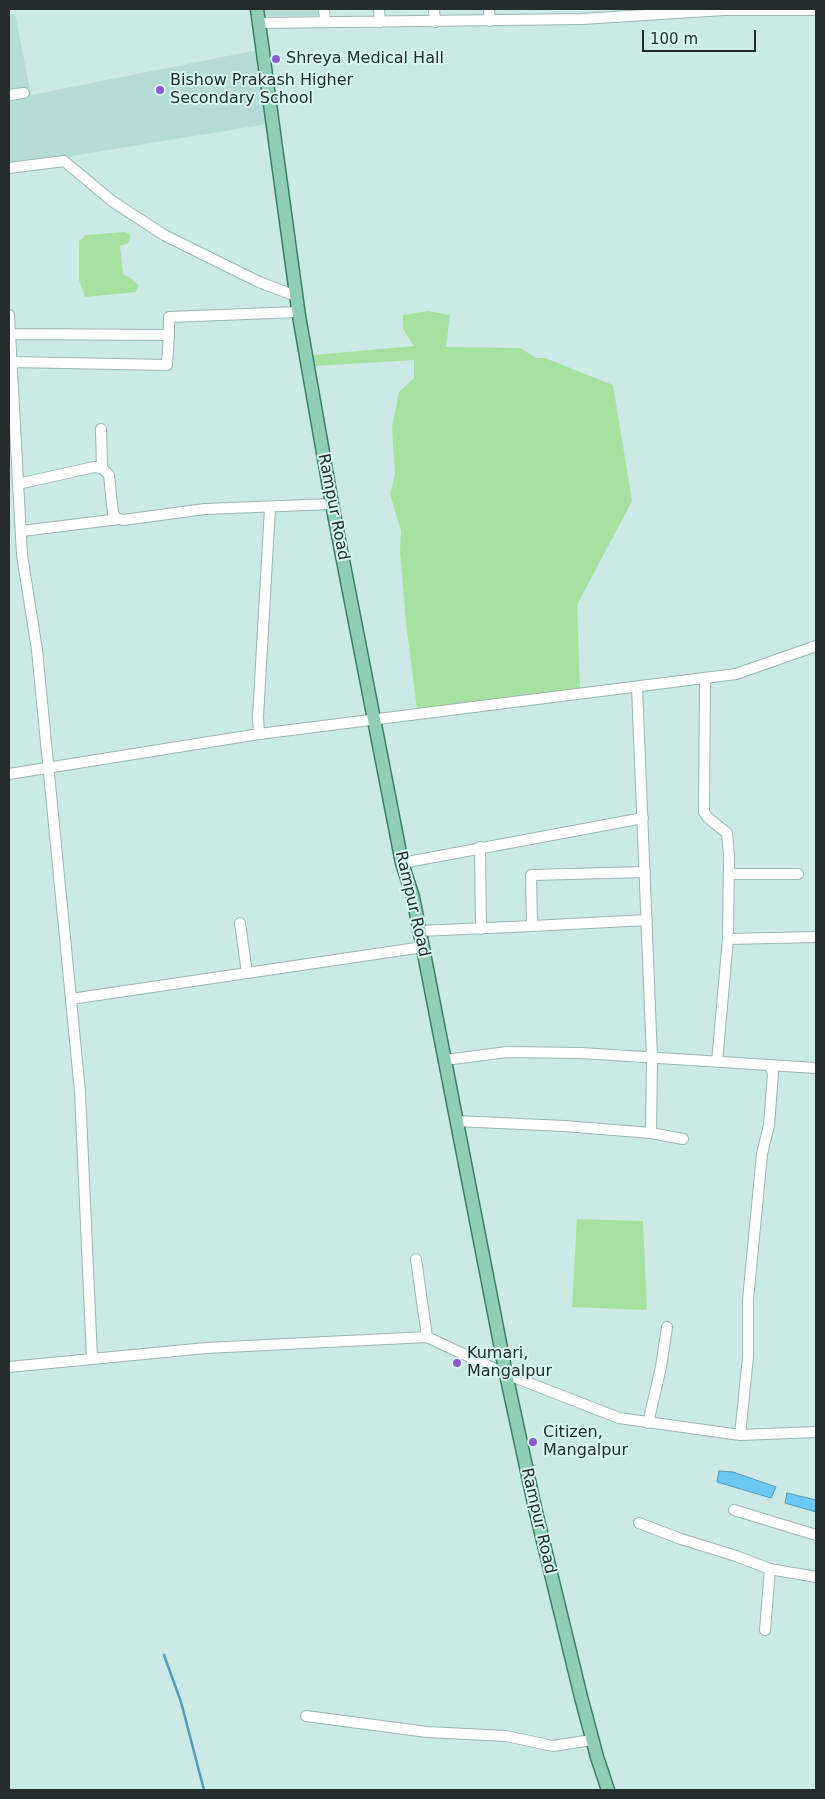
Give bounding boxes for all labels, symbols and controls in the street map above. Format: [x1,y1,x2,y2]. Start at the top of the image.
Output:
scale bar [645,20,759,52]
text: 100 m [650,30,698,48]
place label: Shreya Medical Hall [286,49,444,69]
marker: Shreya Medical Hall [270,53,282,65]
place label: Bishow Prakash Higher Secondary School [170,71,353,109]
marker: Bishow Prakash Higher Secondary School [154,84,166,96]
street label: Rampur Road [313,452,353,562]
street label: Rampur Road [390,849,434,959]
place label: Kumari, Mangalpur [467,1344,552,1382]
marker: Kumari, Mangalpur [451,1357,463,1369]
place label: Citizen, Mangalpur [543,1423,628,1461]
marker: Citizen, Mangalpur [527,1436,539,1448]
street label: Rampur Road [516,1466,560,1576]

